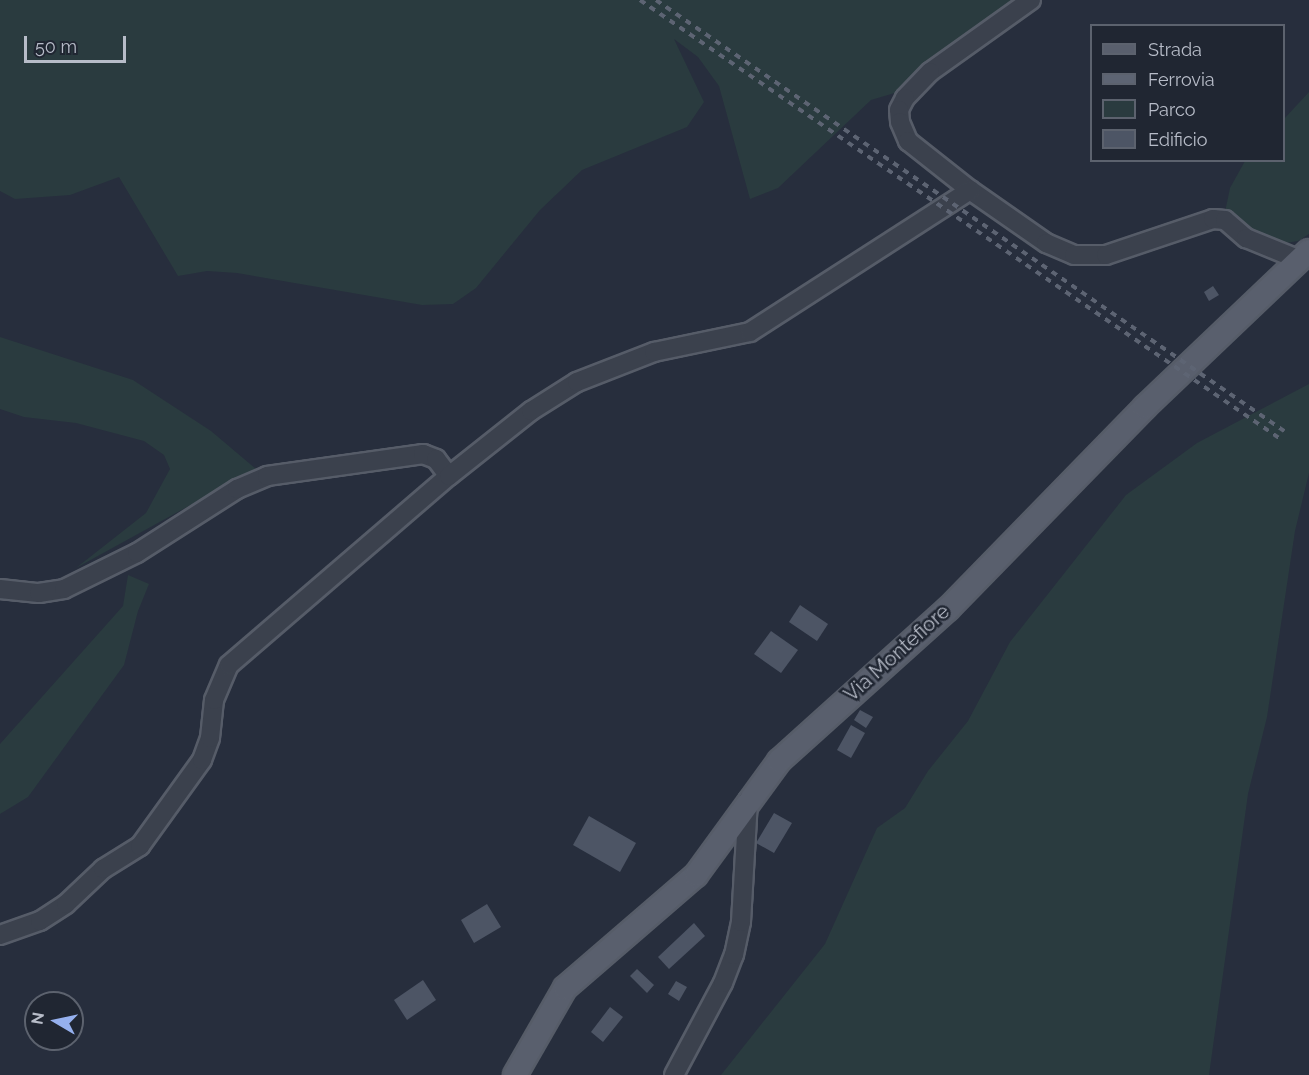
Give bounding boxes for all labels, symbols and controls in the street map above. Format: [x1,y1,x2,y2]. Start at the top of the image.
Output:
scale bar [27,24,129,62]
legend [1090,24,1285,162]
text: 50 m [35,36,77,57]
text: Strada [1148,39,1202,60]
text: Ferrovia [1148,69,1215,90]
text: Parco [1148,99,1195,120]
text: Edificio [1148,129,1207,150]
street label: Via Montefiore [839,599,955,707]
north arrow [24,991,84,1051]
text: N [27,1011,48,1026]

